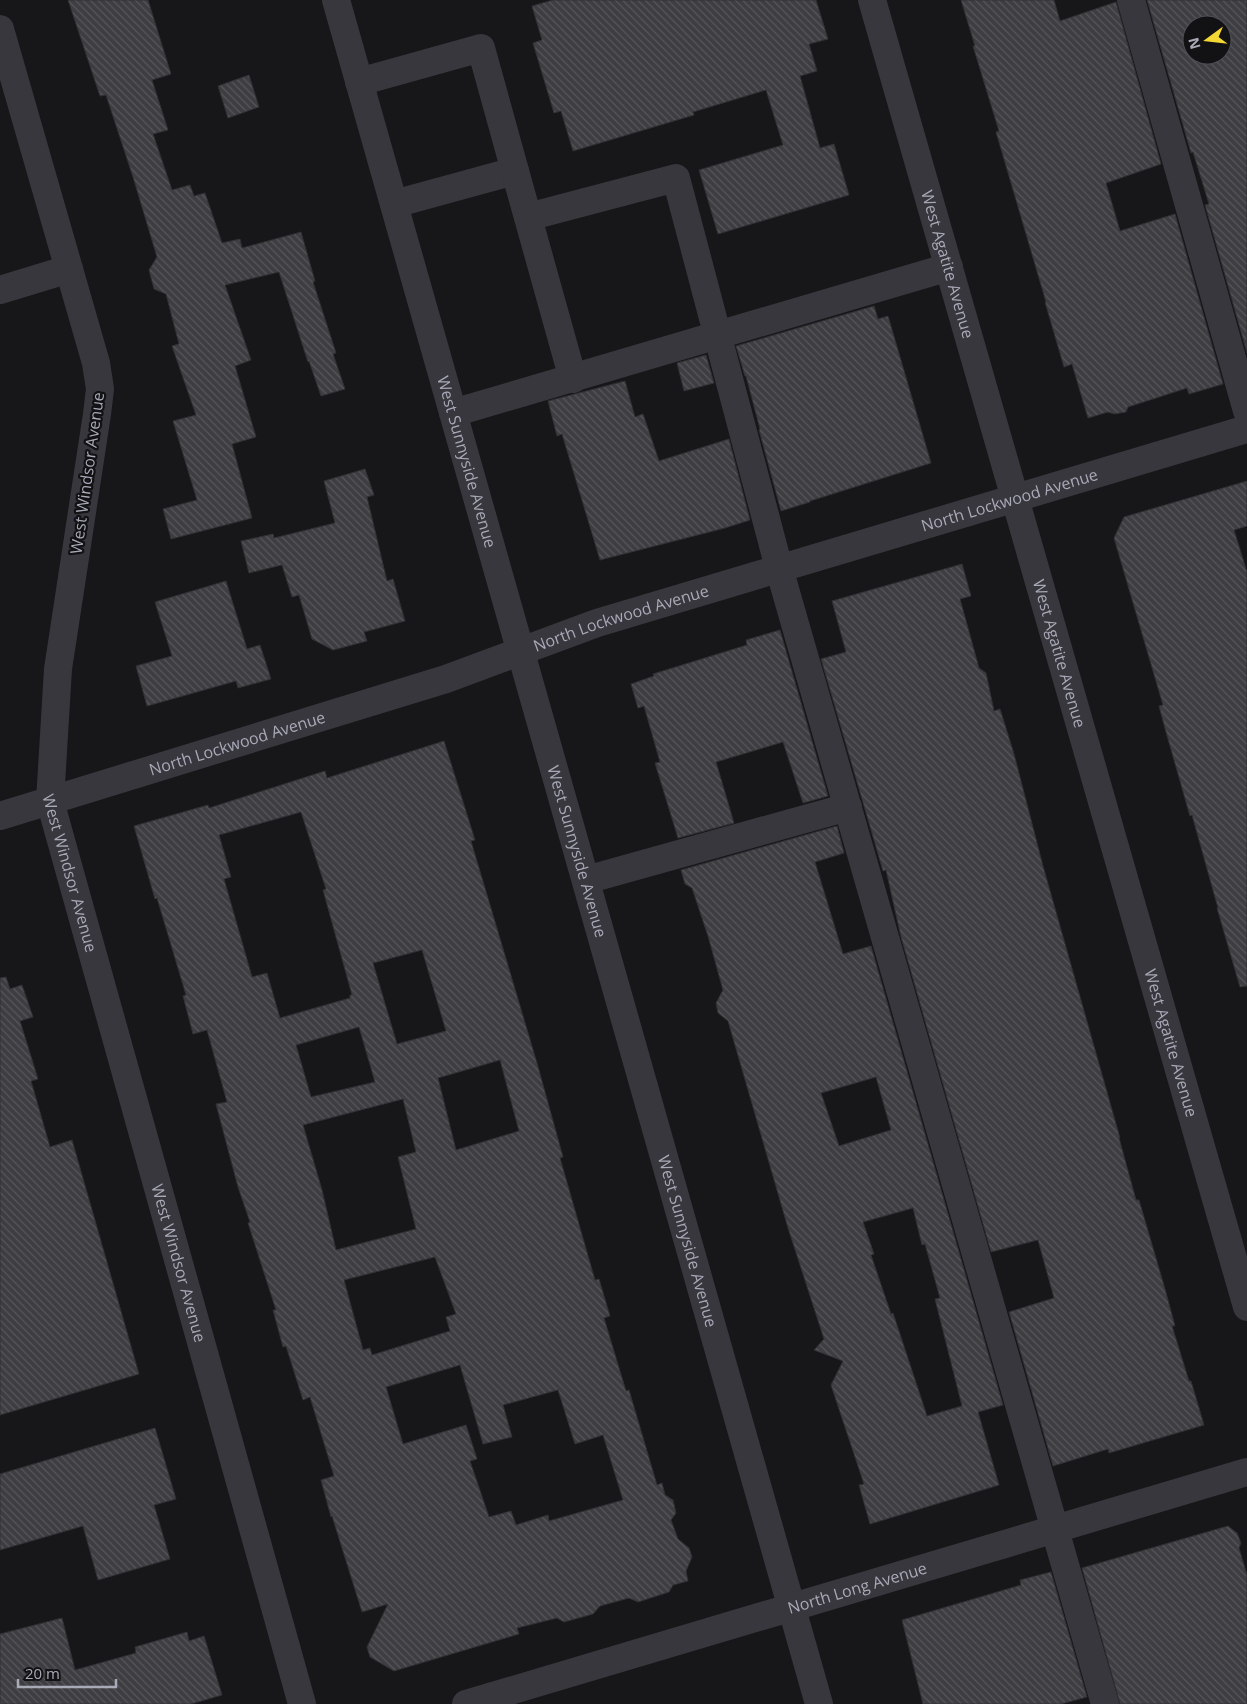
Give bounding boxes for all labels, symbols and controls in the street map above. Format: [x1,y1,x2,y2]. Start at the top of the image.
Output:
north arrow [1182,15,1232,65]
text: N [1183,36,1205,51]
street label: West Agatite Avenue [916,188,980,341]
street label: West Sunnyside Avenue [432,373,502,550]
street label: West Windsor Avenue [65,391,109,555]
street label: North Lockwood Avenue [918,463,1100,537]
street label: West Agatite Avenue [1028,577,1091,730]
street label: North Lockwood Avenue [530,579,711,657]
street label: North Lockwood Avenue [146,706,328,781]
street label: West Sunnyside Avenue [543,763,612,940]
street label: West Windsor Avenue [38,791,103,955]
street label: West Agatite Avenue [1140,966,1203,1120]
street label: West Sunnyside Avenue [653,1153,723,1330]
street label: West Windsor Avenue [146,1181,212,1345]
street label: North Long Avenue [785,1557,929,1619]
scale bar [18,1656,115,1688]
text: 20 m [25,1663,60,1683]

